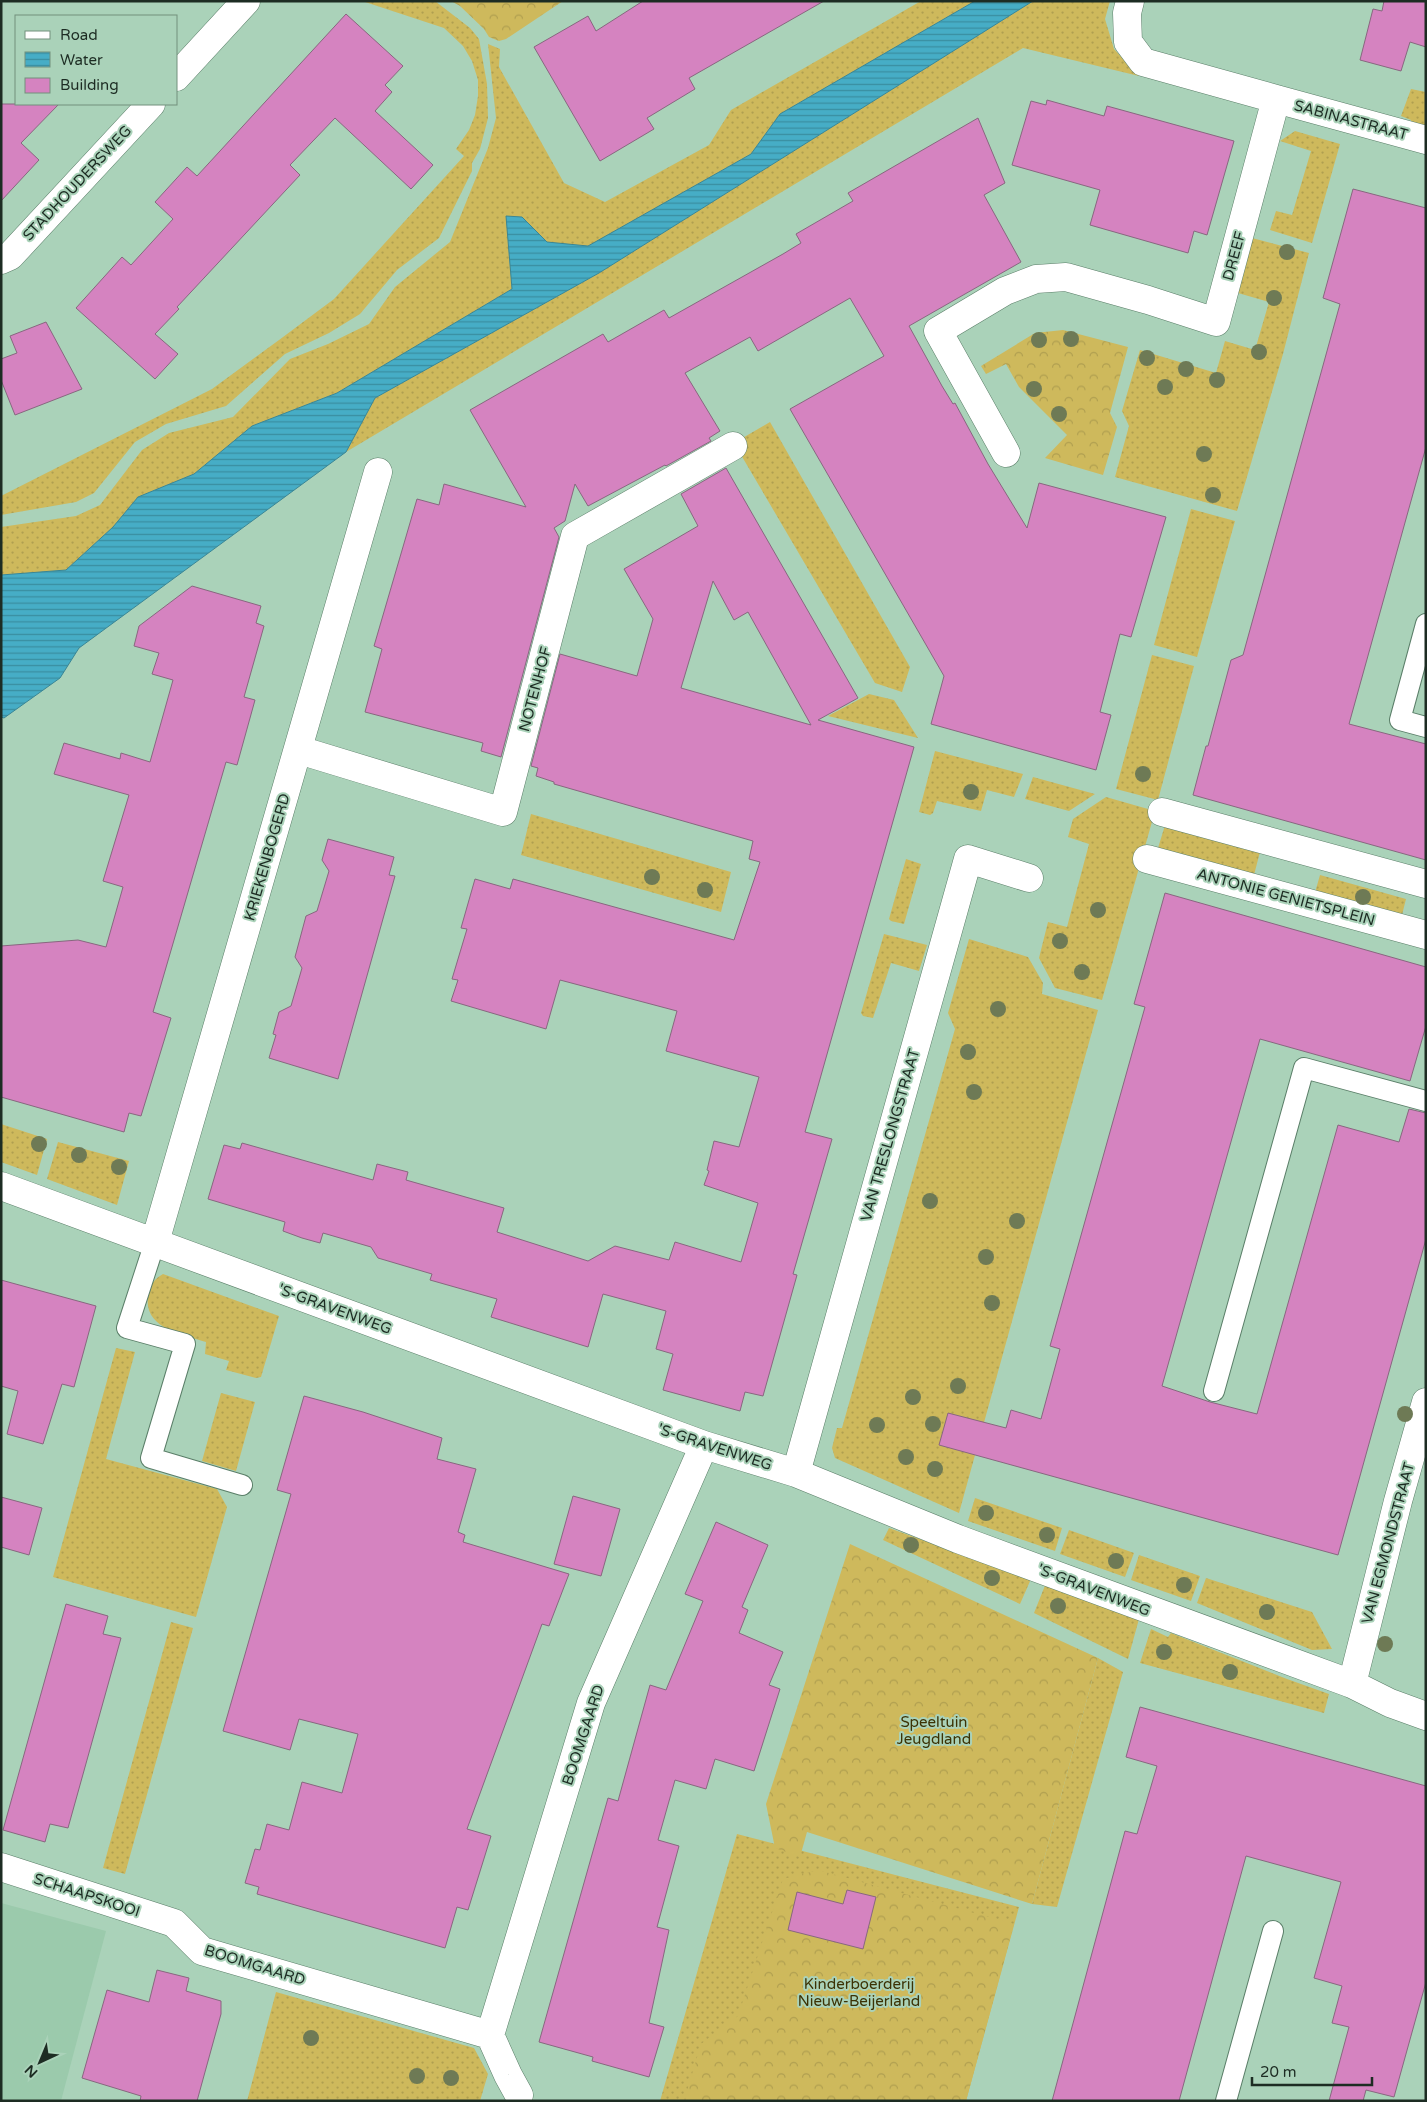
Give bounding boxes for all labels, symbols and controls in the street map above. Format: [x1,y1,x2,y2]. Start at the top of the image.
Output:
legend [15,15,178,105]
text: Road [60,26,98,44]
text: Water [60,51,103,69]
text: Building [60,76,119,94]
street label: SABINASTRAAT [1292,96,1410,144]
street label: STADHOUDERSWEG [19,122,135,244]
street label: DREEF [1219,229,1249,283]
street label: NOTENHOF [515,645,555,733]
street label: KRIEKENBOGERD [240,791,294,923]
street label: ANTONIE GENIETSPLEIN [1195,865,1377,929]
street label: VAN TRESLONGSTRAAT [857,1047,923,1223]
street label: 'S-GRAVENWEG [276,1280,394,1338]
street label: 'S-GRAVENWEG [655,1420,775,1474]
street label: VAN EGMONDSTRAAT [1358,1460,1418,1626]
street label: 'S-GRAVENWEG [1035,1560,1153,1620]
street label: BOOMGAARD [558,1682,608,1788]
park label: Speeltuin Jeugdland [897,1713,971,1748]
street label: SCHAAPSKOOI [32,1869,142,1921]
street label: BOOMGAARD [202,1941,308,1989]
park label: Kinderboerderij Nieuw-Beijerland [798,1975,920,2010]
north arrow [15,2037,65,2087]
scale bar [1252,2054,1372,2086]
text: N [21,2061,41,2081]
text: 20 m [1260,2063,1297,2081]

